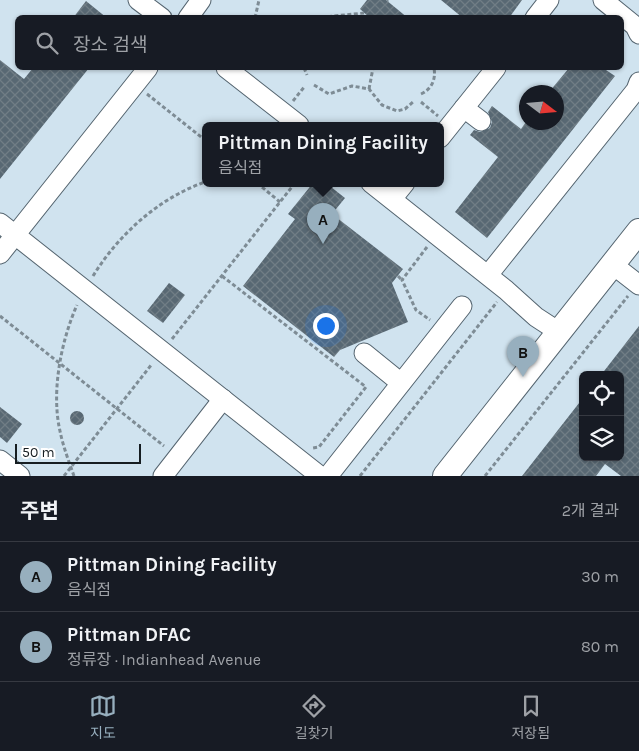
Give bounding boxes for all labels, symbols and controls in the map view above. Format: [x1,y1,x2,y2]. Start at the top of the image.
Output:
search box [15,15,624,70]
icon: search [33,29,61,57]
text: 장소 검색 [73,34,147,56]
north arrow [519,85,564,130]
popup [202,122,444,187]
text: Pittman Dining Facility [218,132,428,154]
text: 음식점 [218,158,262,177]
pin: A [307,203,339,244]
your location [313,313,339,339]
pin: B [507,336,539,377]
map controls [579,371,624,461]
button: locate [579,371,624,416]
button: layers [579,416,624,461]
scale bar [15,441,141,464]
text: 50 m [22,444,55,461]
text: 주변 [20,499,59,523]
text: 2개 결과 [562,501,619,520]
text: Pittman Dining Facility [67,554,277,576]
text: A [31,567,41,586]
text: 30 m [581,567,619,586]
text: 음식점 [67,580,111,599]
text: Pittman DFAC [67,624,191,646]
text: B [31,637,41,656]
text: 80 m [581,637,619,656]
text: 정류장 · Indianhead Avenue [67,650,261,669]
tab: 지도 [89,692,117,742]
tab: 길찾기 [295,692,334,742]
tab: 저장됨 [511,692,550,742]

